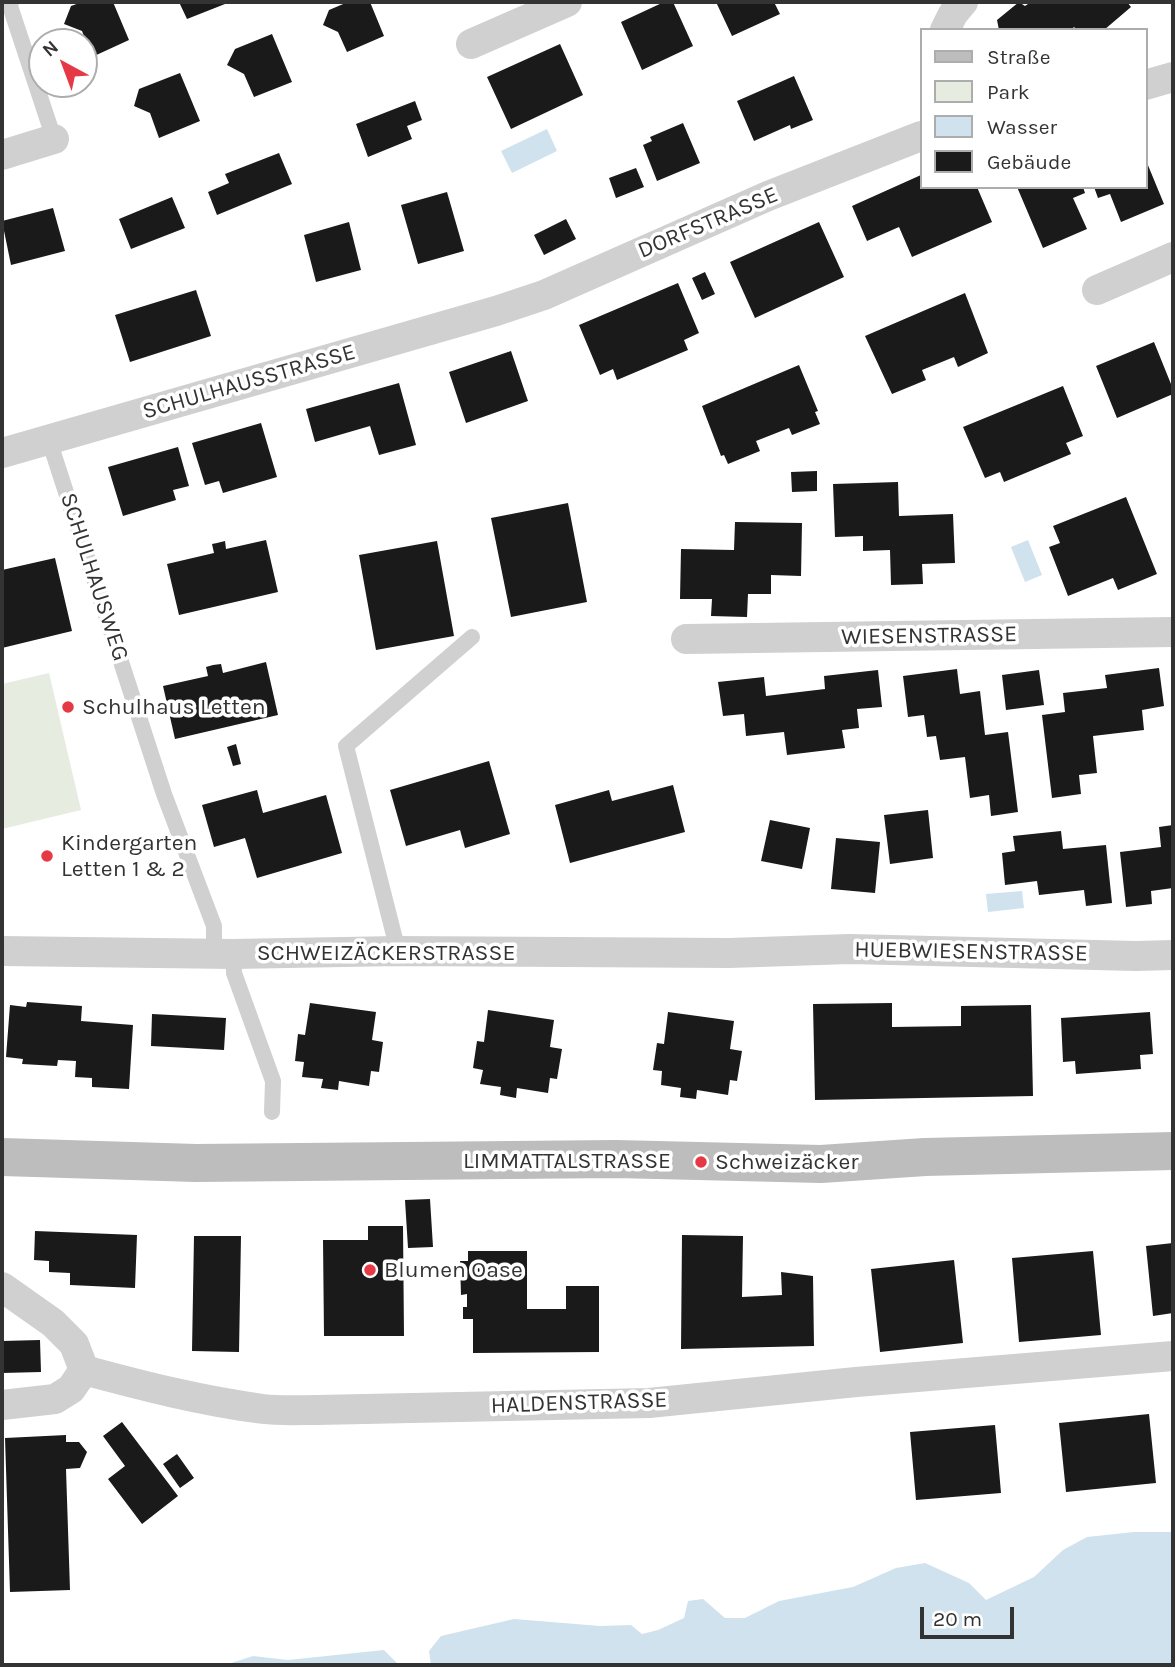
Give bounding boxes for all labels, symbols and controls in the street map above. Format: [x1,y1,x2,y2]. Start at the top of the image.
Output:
north arrow [28,28,98,98]
legend [920,28,1147,189]
text: N [38,36,63,61]
text: Straße [987,45,1050,69]
text: Park [987,80,1030,104]
text: Wasser [987,115,1057,139]
text: Gebäude [987,150,1071,174]
street label: DORFSTRASSE [634,181,782,265]
street label: SCHULHAUSSTRASSE [139,338,359,426]
street label: SCHULHAUSWEG [54,490,134,664]
street label: WIESENSTRASSE [841,621,1017,651]
place label: Schulhaus Letten [82,693,266,721]
marker: Schulhaus Letten [60,699,76,715]
place label: Kindergarten Letten 1 & 2 [61,829,197,883]
marker: Kindergarten Letten 1 & 2 [39,848,55,864]
street label: HUEBWIESENSTRASSE [854,936,1088,968]
street label: SCHWEIZÄCKERSTRASSE [257,939,515,967]
street label: LIMMATTALSTRASSE [463,1147,671,1175]
place label: Schweizäcker [715,1148,859,1176]
marker: Schweizäcker [693,1154,709,1170]
place label: Blumen Oase [384,1256,523,1284]
marker: Blumen Oase [362,1262,378,1278]
street label: HALDENSTRASSE [490,1386,668,1420]
scale bar [923,1594,1018,1638]
text: 20 m [933,1607,982,1631]

